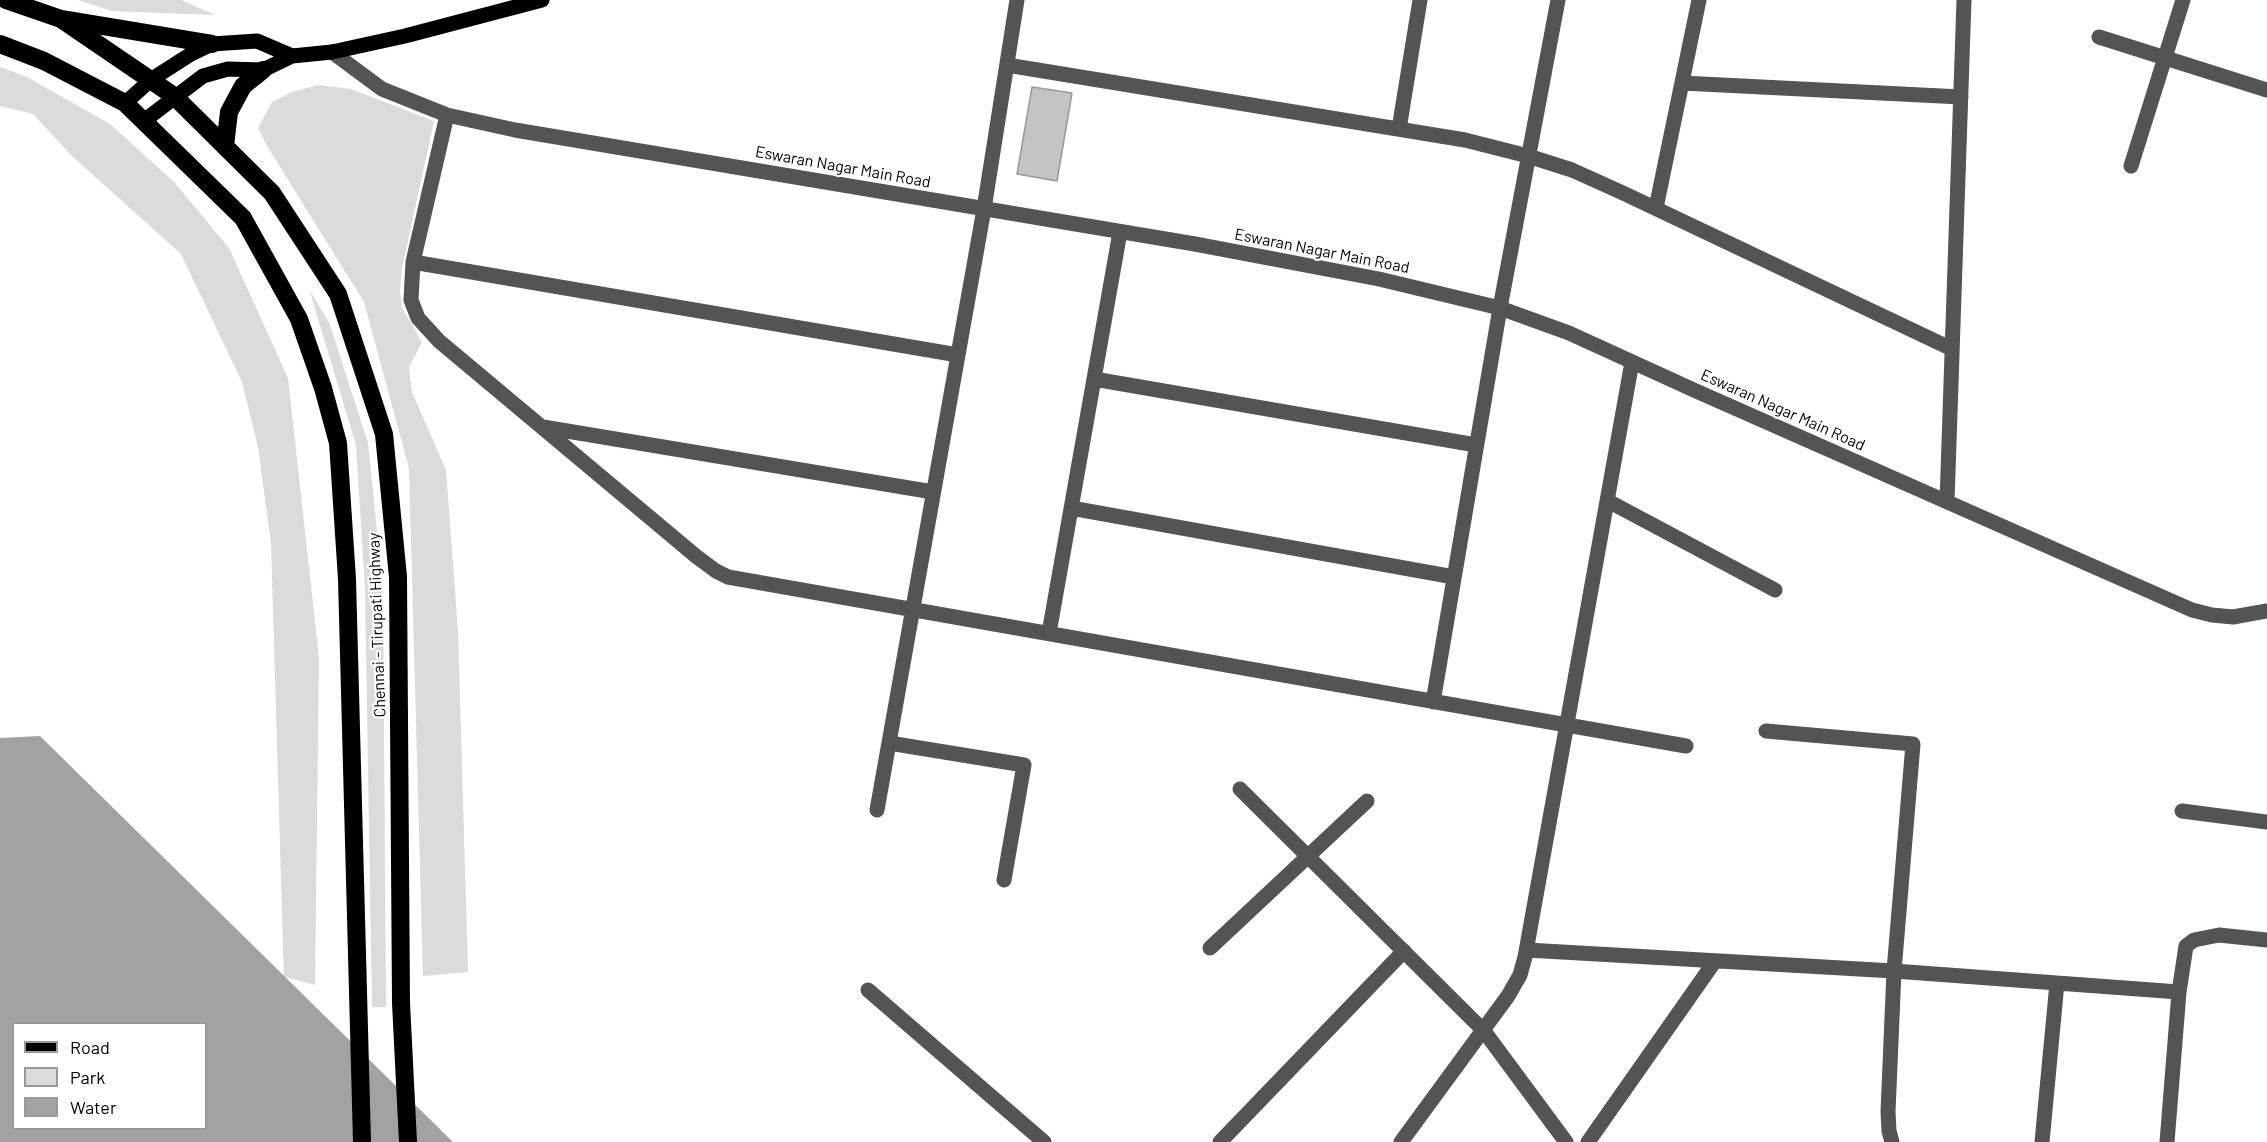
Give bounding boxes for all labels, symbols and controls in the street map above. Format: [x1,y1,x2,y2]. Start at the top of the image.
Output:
street label: Eswaran Nagar Main Road [754,142,932,192]
street label: Eswaran Nagar Main Road [1233,225,1411,277]
street label: Eswaran Nagar Main Road [1698,365,1868,455]
street label: Chennai - Tirupati Highway [364,532,390,718]
legend [12,1022,207,1130]
text: Road [70,1036,110,1058]
text: Park [70,1066,105,1088]
text: Water [70,1096,117,1118]

